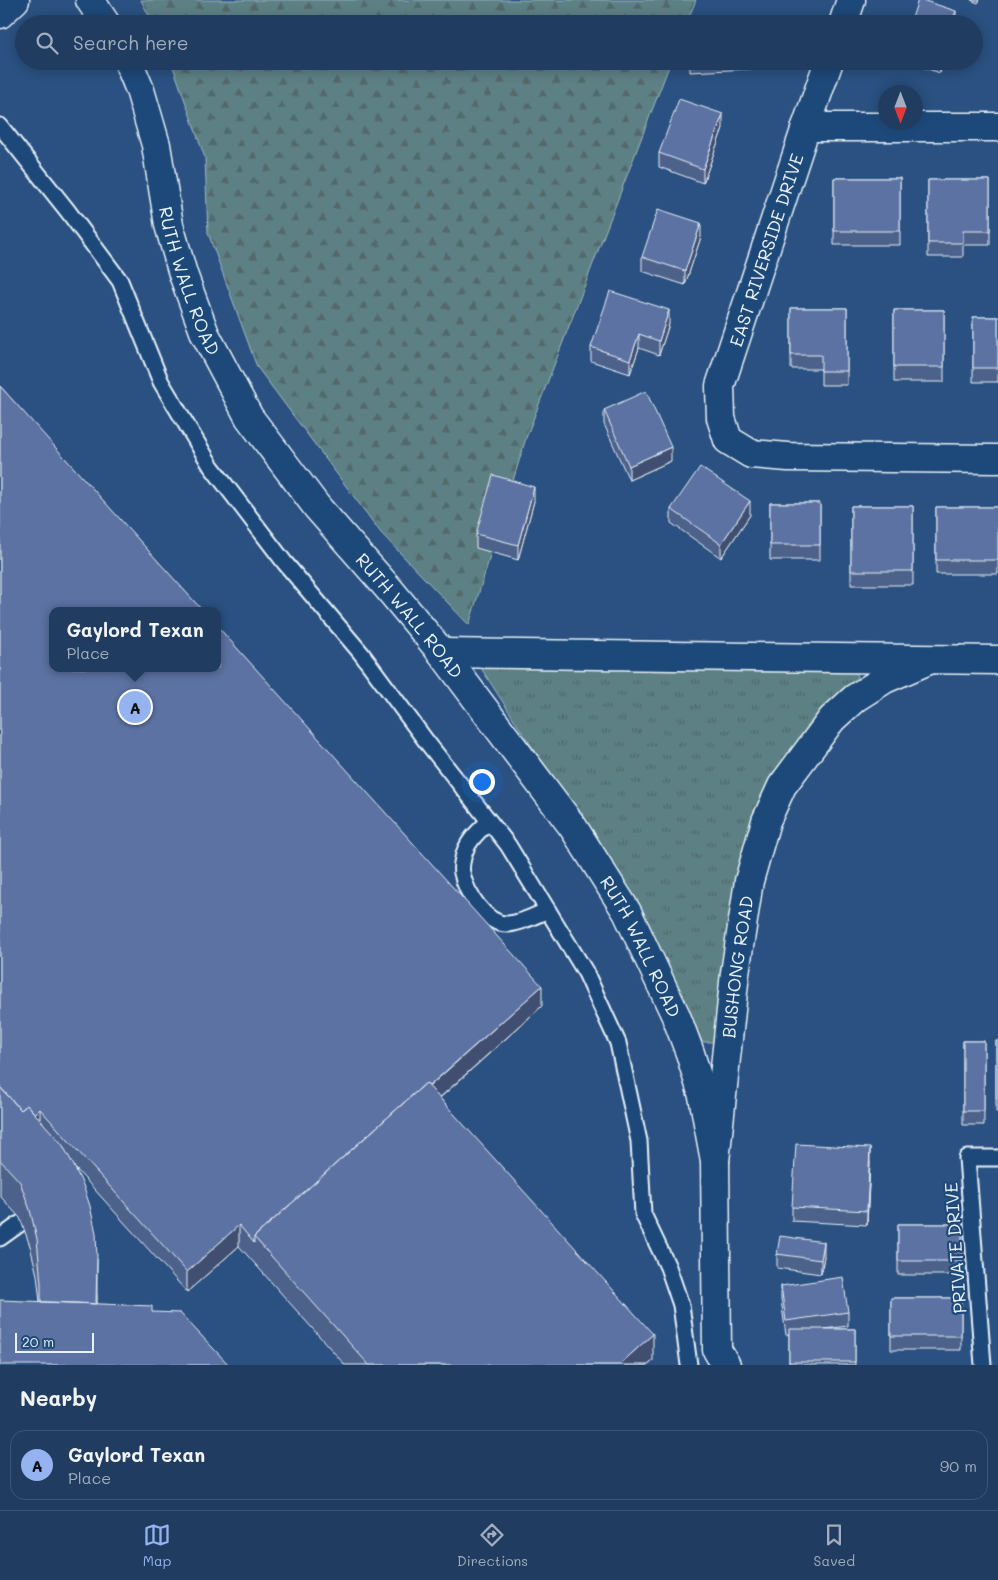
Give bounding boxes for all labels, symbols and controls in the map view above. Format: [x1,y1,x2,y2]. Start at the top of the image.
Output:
search box [15,15,983,70]
icon: search [33,29,61,57]
text: Search here [73,30,189,55]
north arrow [878,85,923,130]
street label: EAST RIVERSIDE DRIVE [723,150,809,350]
street label: RUTH WALL ROAD [154,205,226,359]
street label: RUTH WALL ROAD [351,548,469,683]
popup [49,607,221,672]
text: Gaylord Texan [66,617,204,642]
text: Place [66,642,110,663]
pin: A [119,688,151,726]
your location [469,769,495,795]
street label: RUTH WALL ROAD [595,871,687,1021]
street label: BUSHONG ROAD [716,894,759,1039]
street label: PRIVATE DRIVE [938,1182,972,1314]
scale bar [15,1330,94,1353]
text: 20 m [22,1332,54,1351]
text: Nearby [20,1384,97,1411]
text: Gaylord Texan [68,1442,205,1467]
text: A [31,1455,43,1476]
text: 90 m [940,1455,977,1476]
text: Place [68,1467,111,1488]
tab: Map [143,1521,171,1570]
tab: Directions [457,1521,528,1570]
tab: Saved [814,1521,855,1570]

